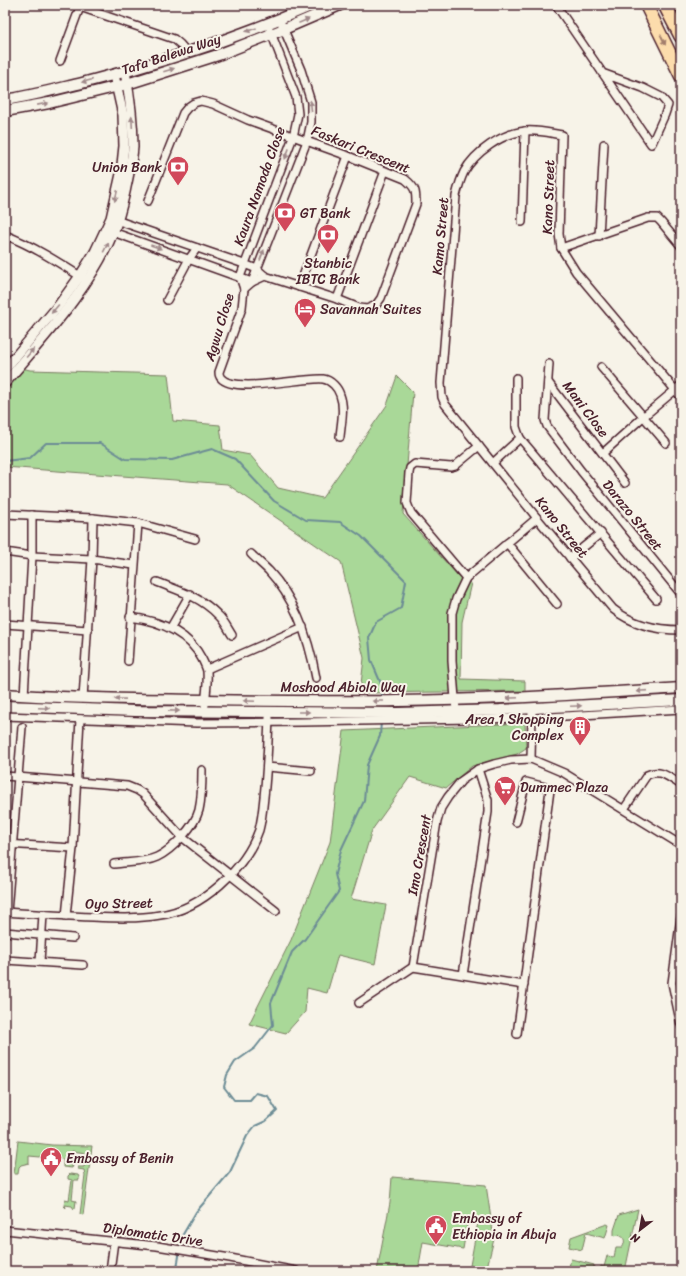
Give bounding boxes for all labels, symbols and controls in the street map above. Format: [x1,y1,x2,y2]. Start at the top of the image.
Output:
one-way arrow [298,18,309,24]
street label: Tafa Balewa Way [118,26,225,82]
one-way arrow [244,27,256,33]
one-way arrow [660,34,666,46]
one-way arrow [163,67,175,73]
one-way arrow [81,79,93,85]
one-way arrow [308,100,315,112]
one-way arrow [37,101,49,107]
one-way arrow [129,115,135,128]
street label: Faskari Crescent [308,118,414,181]
street label: Kaura Namoda Close [226,123,293,250]
one-way arrow [283,148,289,160]
bank icon: Union Bank [165,154,191,187]
place label: Union Bank [92,155,163,180]
street label: Kano Street [535,159,562,235]
one-way arrow [113,190,119,202]
street label: Kamo Street [425,196,456,276]
bank icon: GT Bank [272,200,298,233]
place label: GT Bank [300,201,351,226]
bank icon: Stanbic IBTC Bank [315,222,341,255]
one-way arrow [103,242,109,253]
one-way arrow [150,245,162,251]
one-way arrow [260,249,266,261]
place label: Stanbic IBTC Bank [295,251,361,292]
street label: Agwu Close [197,290,242,365]
hotel icon: Savannah Suites [292,296,318,329]
place label: Savannah Suites [320,297,422,322]
one-way arrow [51,304,60,315]
one-way arrow [26,347,35,358]
street label: Mani Close [556,375,615,443]
street label: Darazo Street [596,474,669,557]
street label: Kano Street [528,490,595,564]
street label: Moshood Abiola Way [281,675,406,700]
one-way arrow [636,687,648,694]
one-way arrow [505,695,518,701]
one-way arrow [113,696,126,702]
one-way arrow [242,698,255,704]
one-way arrow [371,698,384,704]
one-way arrow [570,702,582,709]
one-way arrow [38,705,50,712]
place label: Area 1 Shopping Complex [464,707,565,748]
one-way arrow [168,708,181,714]
one-way arrow [298,709,310,716]
building icon: Area 1 Shopping Complex [567,714,593,747]
supermarket icon: Dummec Plaza [492,774,518,807]
place label: Dummec Plaza [520,775,608,800]
street label: Imo Crescent [400,812,439,898]
street label: Oyo Street [85,890,153,917]
public building icon: Embassy of Benin [38,1145,64,1178]
place label: Embassy of Benin [66,1146,174,1171]
place label: Embassy of Ethiopia in Abuja [452,1206,556,1247]
north arrow [620,1210,660,1250]
public building icon: Embassy of Ethiopia in Abuja [423,1213,449,1246]
street label: Diplomatic Drive [101,1215,205,1254]
text: N [627,1228,644,1249]

